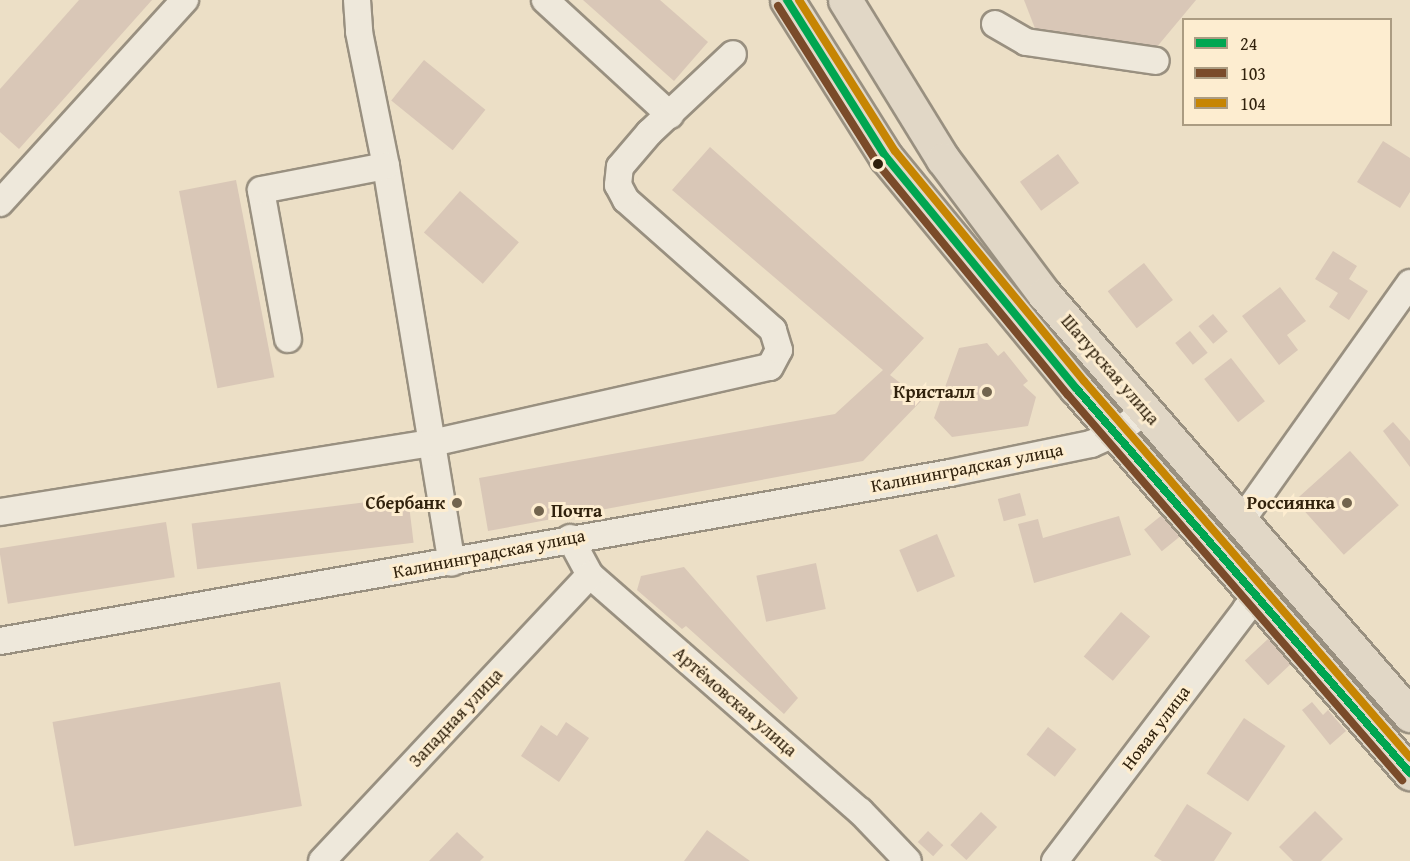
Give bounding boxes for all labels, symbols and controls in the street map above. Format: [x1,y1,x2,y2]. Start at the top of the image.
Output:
legend [1182,18,1392,126]
text: 24 [1240,30,1257,57]
text: 103 [1240,60,1266,87]
text: 104 [1240,90,1266,117]
unlabelled marker [872,158,884,170]
street label: Шатурская улица [1056,311,1164,429]
place label: Кристалл [893,381,975,403]
marker: Кристалл [980,385,994,399]
street label: Калининградская улица [869,439,1065,497]
place label: Сбербанк [366,492,445,514]
place label: Россиянка [1247,492,1335,514]
marker: Сбербанк [450,496,464,510]
marker: Россиянка [1340,496,1354,510]
place label: Почта [551,500,602,522]
marker: Почта [532,504,546,518]
street label: Калининградская улица [391,525,587,583]
street label: Артёмовская улица [669,643,801,761]
street label: Западная улица [405,664,507,772]
street label: Новая улица [1117,682,1195,774]

